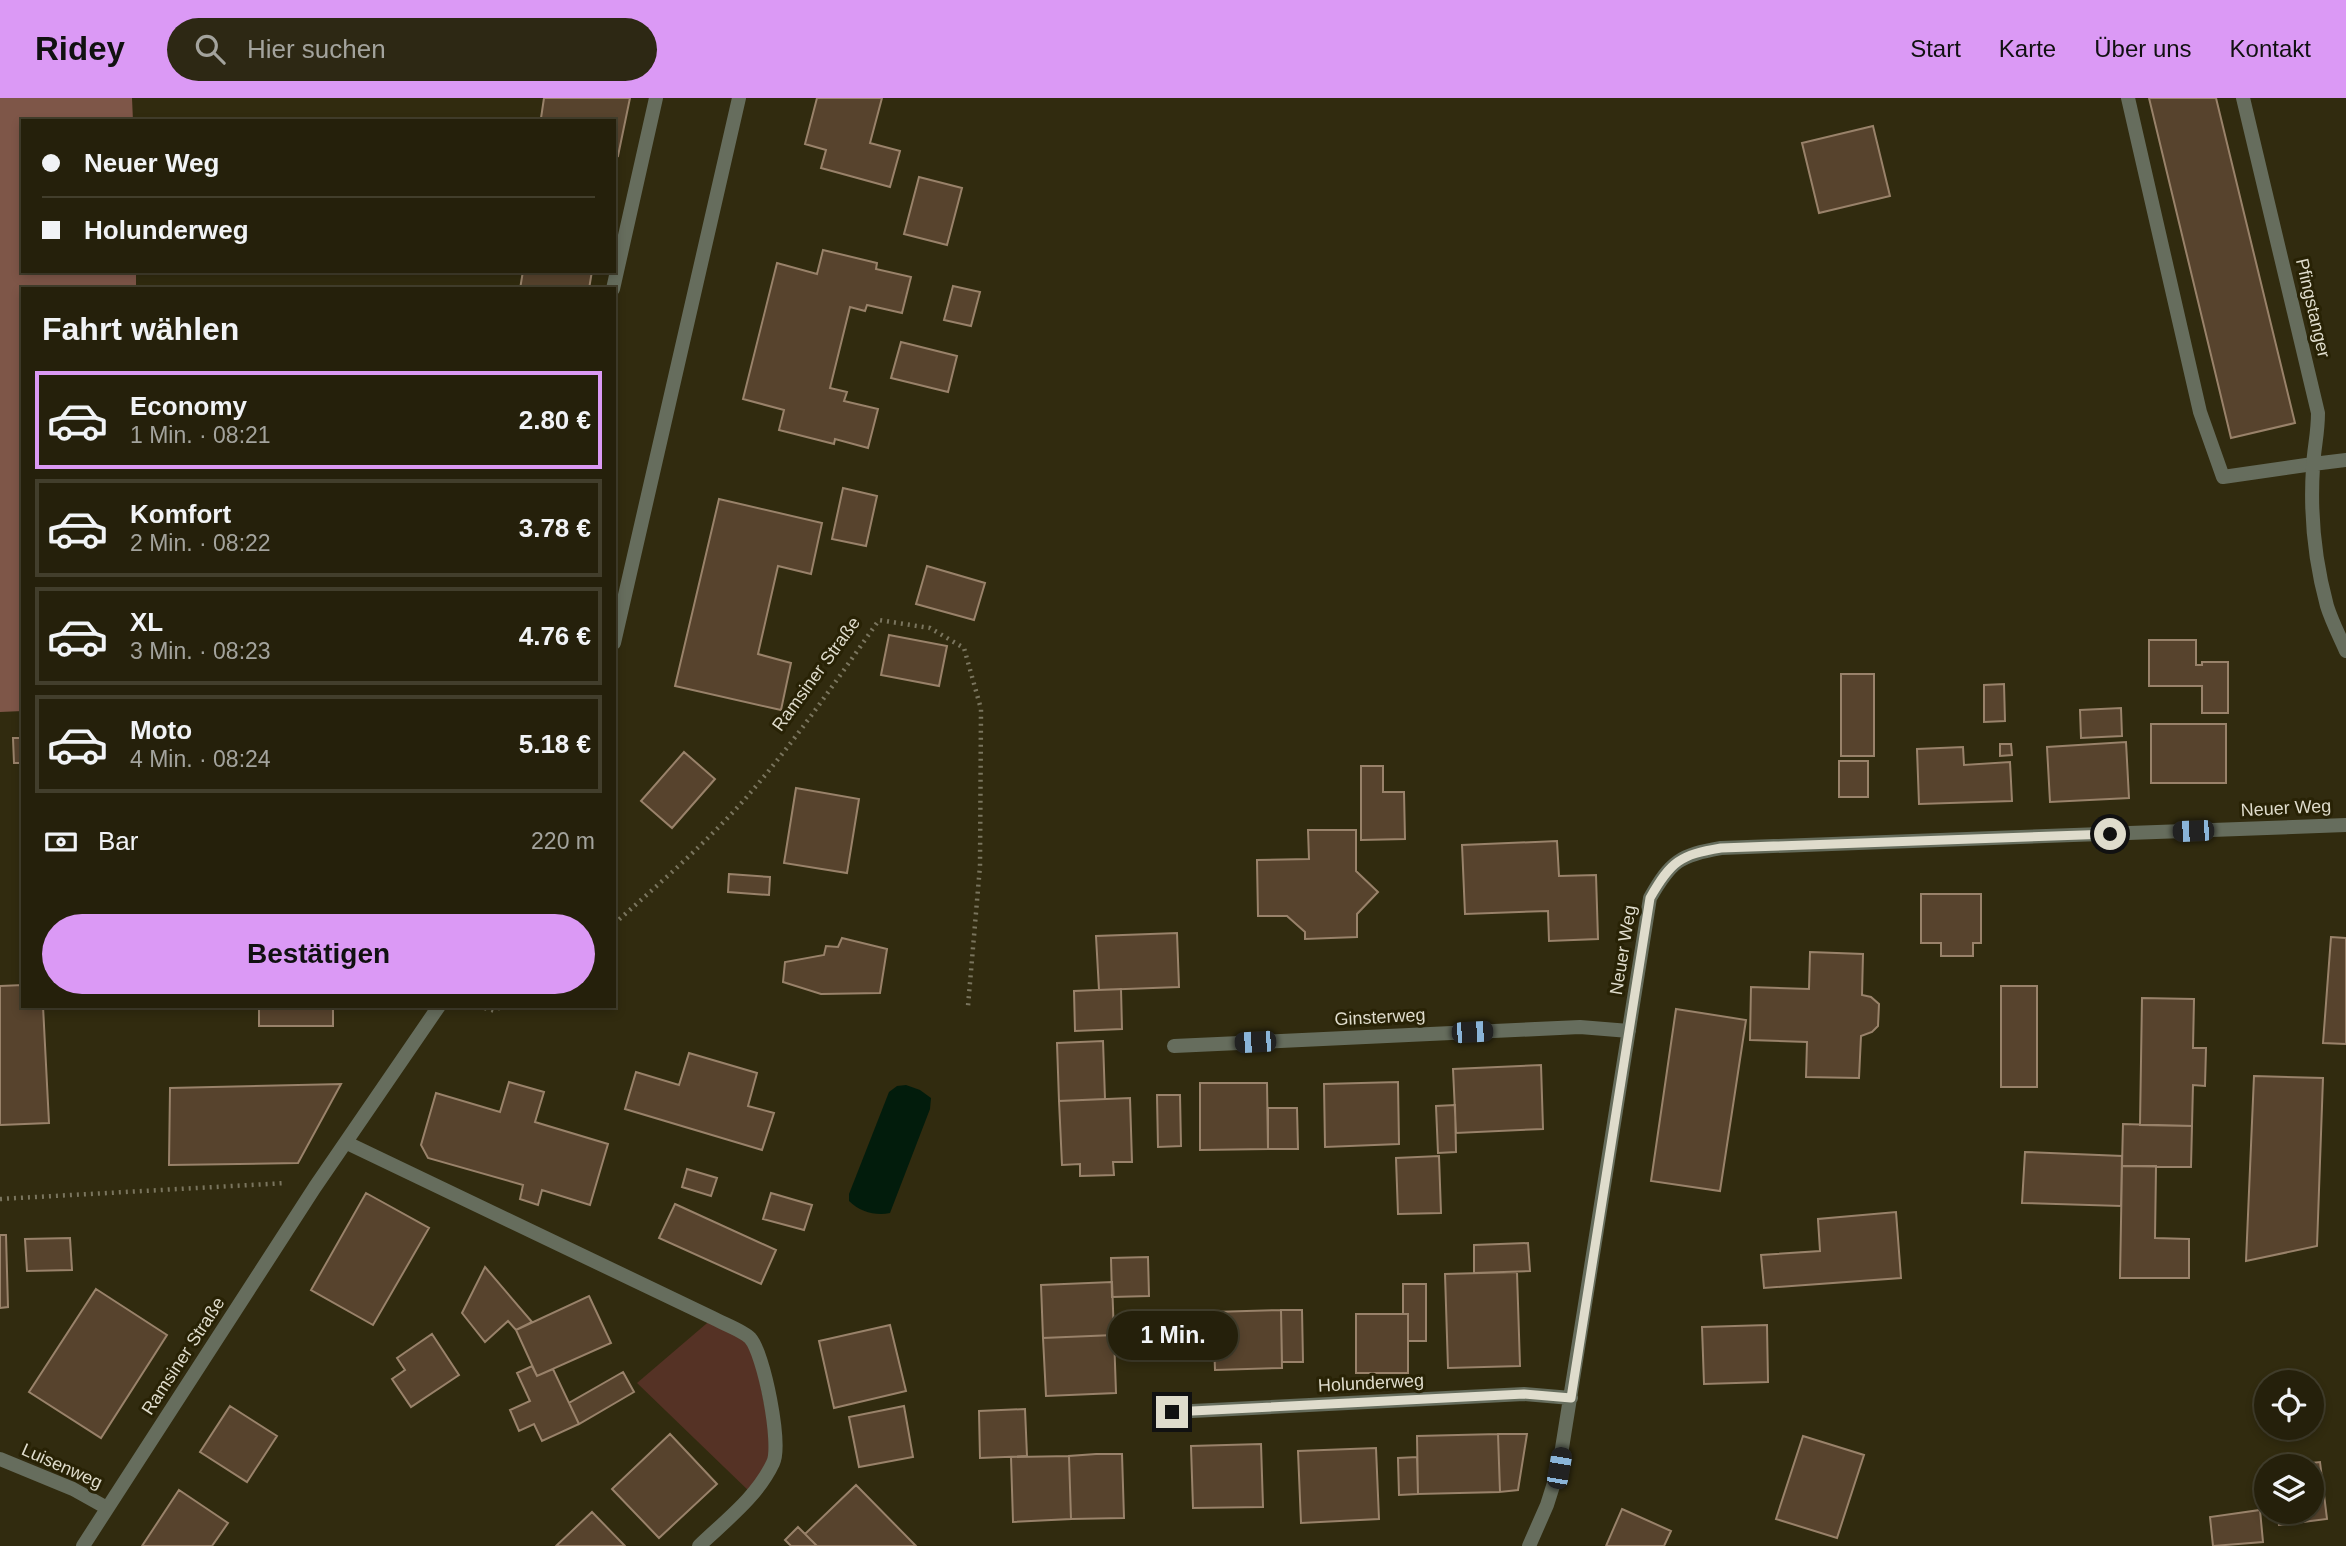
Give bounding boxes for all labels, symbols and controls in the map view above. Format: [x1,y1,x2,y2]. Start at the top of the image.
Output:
search box [167,18,657,81]
text: Ridey [35,30,125,67]
icon: search [191,30,229,68]
text: Hier suchen [247,34,386,64]
text: Start [1910,35,1961,62]
text: Karte [1999,35,2056,62]
text: Über uns [2094,35,2192,62]
text: Kontakt [2230,35,2311,62]
text: Neuer Weg [84,148,219,178]
text: Holunderweg [84,215,249,245]
street label: Pfingstanger [2292,257,2334,359]
text: Fahrt wählen [42,311,239,347]
icon: car [46,389,109,452]
text: Economy [130,391,247,421]
text: 2.80 € [519,405,591,435]
text: 1 Min. · 08:21 [130,422,271,448]
icon: car [46,497,109,560]
text: Komfort [130,499,231,529]
text: 3.78 € [519,513,591,543]
text: 2 Min. · 08:22 [130,530,271,556]
icon: car [46,605,109,668]
text: XL [130,607,163,637]
street label: Ramsiner Straße [768,613,864,735]
text: 4.76 € [519,621,591,651]
text: 3 Min. · 08:23 [130,638,271,664]
icon: car [46,713,109,776]
text: Moto [130,715,192,745]
text: 5.18 € [519,729,591,759]
text: 4 Min. · 08:24 [130,746,271,772]
street label: Neuer Weg [2240,796,2332,820]
route start [2094,818,2126,850]
car [2172,820,2215,842]
icon: cash [42,823,80,861]
text: Bar [98,826,138,856]
text: 220 m [531,828,595,854]
street label: Neuer Weg [1606,904,1640,996]
button: Bestätigen [42,914,595,994]
street label: Ginsterweg [1334,1005,1426,1029]
car [1451,1020,1494,1044]
car [1234,1030,1277,1054]
street label: Ramsiner Straße [138,1294,228,1418]
callout: 1 Min. [1107,1310,1237,1360]
text: 1 Min. [1140,1322,1206,1348]
street label: Holunderweg [1318,1370,1424,1396]
map controls [2254,1370,2324,1524]
button: locate [2254,1370,2324,1440]
route end [1156,1396,1188,1428]
street label: Luisenweg [19,1439,105,1493]
car [1546,1445,1573,1491]
button: layers [2254,1454,2324,1524]

